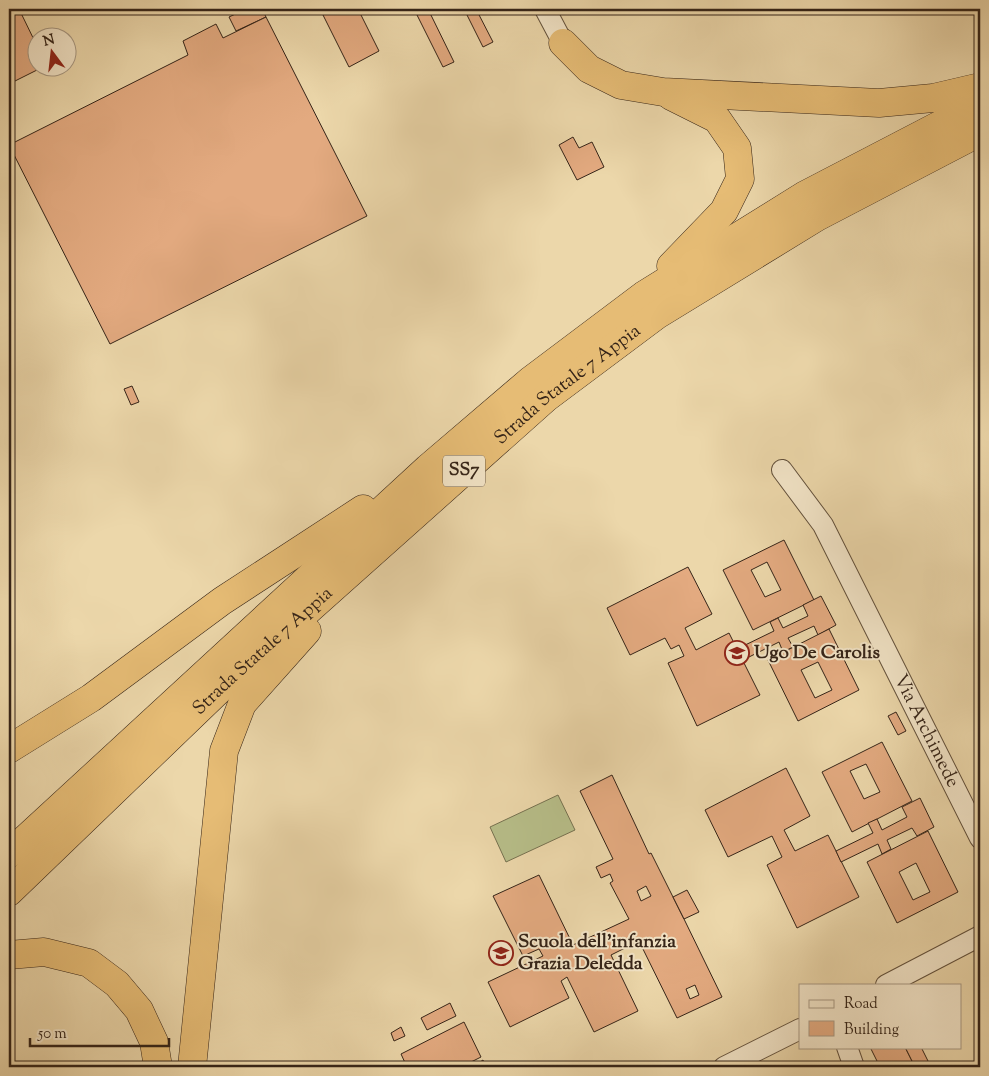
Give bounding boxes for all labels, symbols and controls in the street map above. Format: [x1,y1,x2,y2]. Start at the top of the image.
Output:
north arrow [28,28,78,78]
text: N [41,30,57,52]
street label: Strada Statale 7 Appia [488,318,647,451]
road number: SS7 [443,456,485,486]
street label: Strada Statale 7 Appia [187,580,339,722]
school or university icon: Ugo De Carolis [724,640,750,666]
place label: Ugo De Carolis [754,640,880,667]
street label: Via Archimede [887,670,966,792]
place label: Scuola dell'infanzia Grazia Deledda [518,929,676,978]
school or university icon: Scuola dell'infanzia Grazia Deledda [488,940,514,966]
legend [799,984,962,1048]
text: Road [844,994,878,1015]
scale bar [30,1016,169,1048]
text: Building [844,1020,899,1041]
text: 50 m [37,1024,67,1045]

